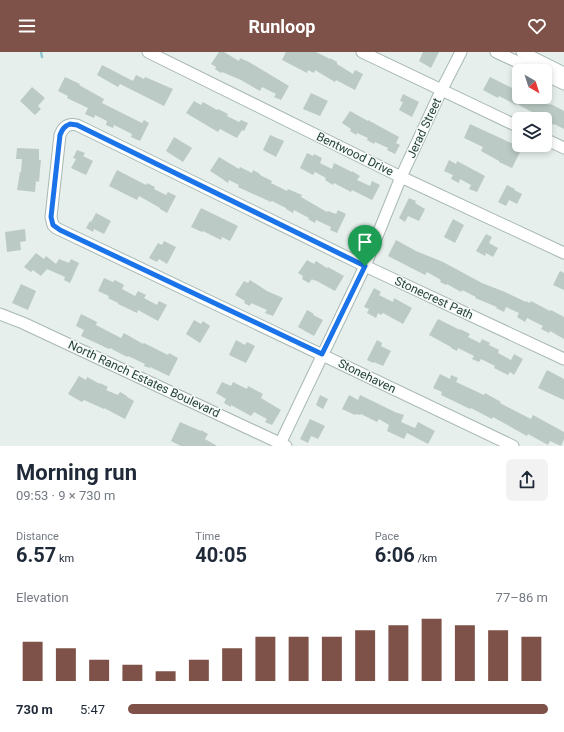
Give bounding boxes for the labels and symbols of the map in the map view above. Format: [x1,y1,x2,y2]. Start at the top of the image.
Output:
north arrow [512,64,552,104]
street label: Jerad Street [404,96,444,160]
street label: Bentwood Drive [314,129,396,179]
pin [348,225,382,266]
street label: Stonecrest Path [393,274,475,322]
street label: North Ranch Estates Boulevard [66,338,222,420]
street label: Stonehaven [336,356,398,396]

